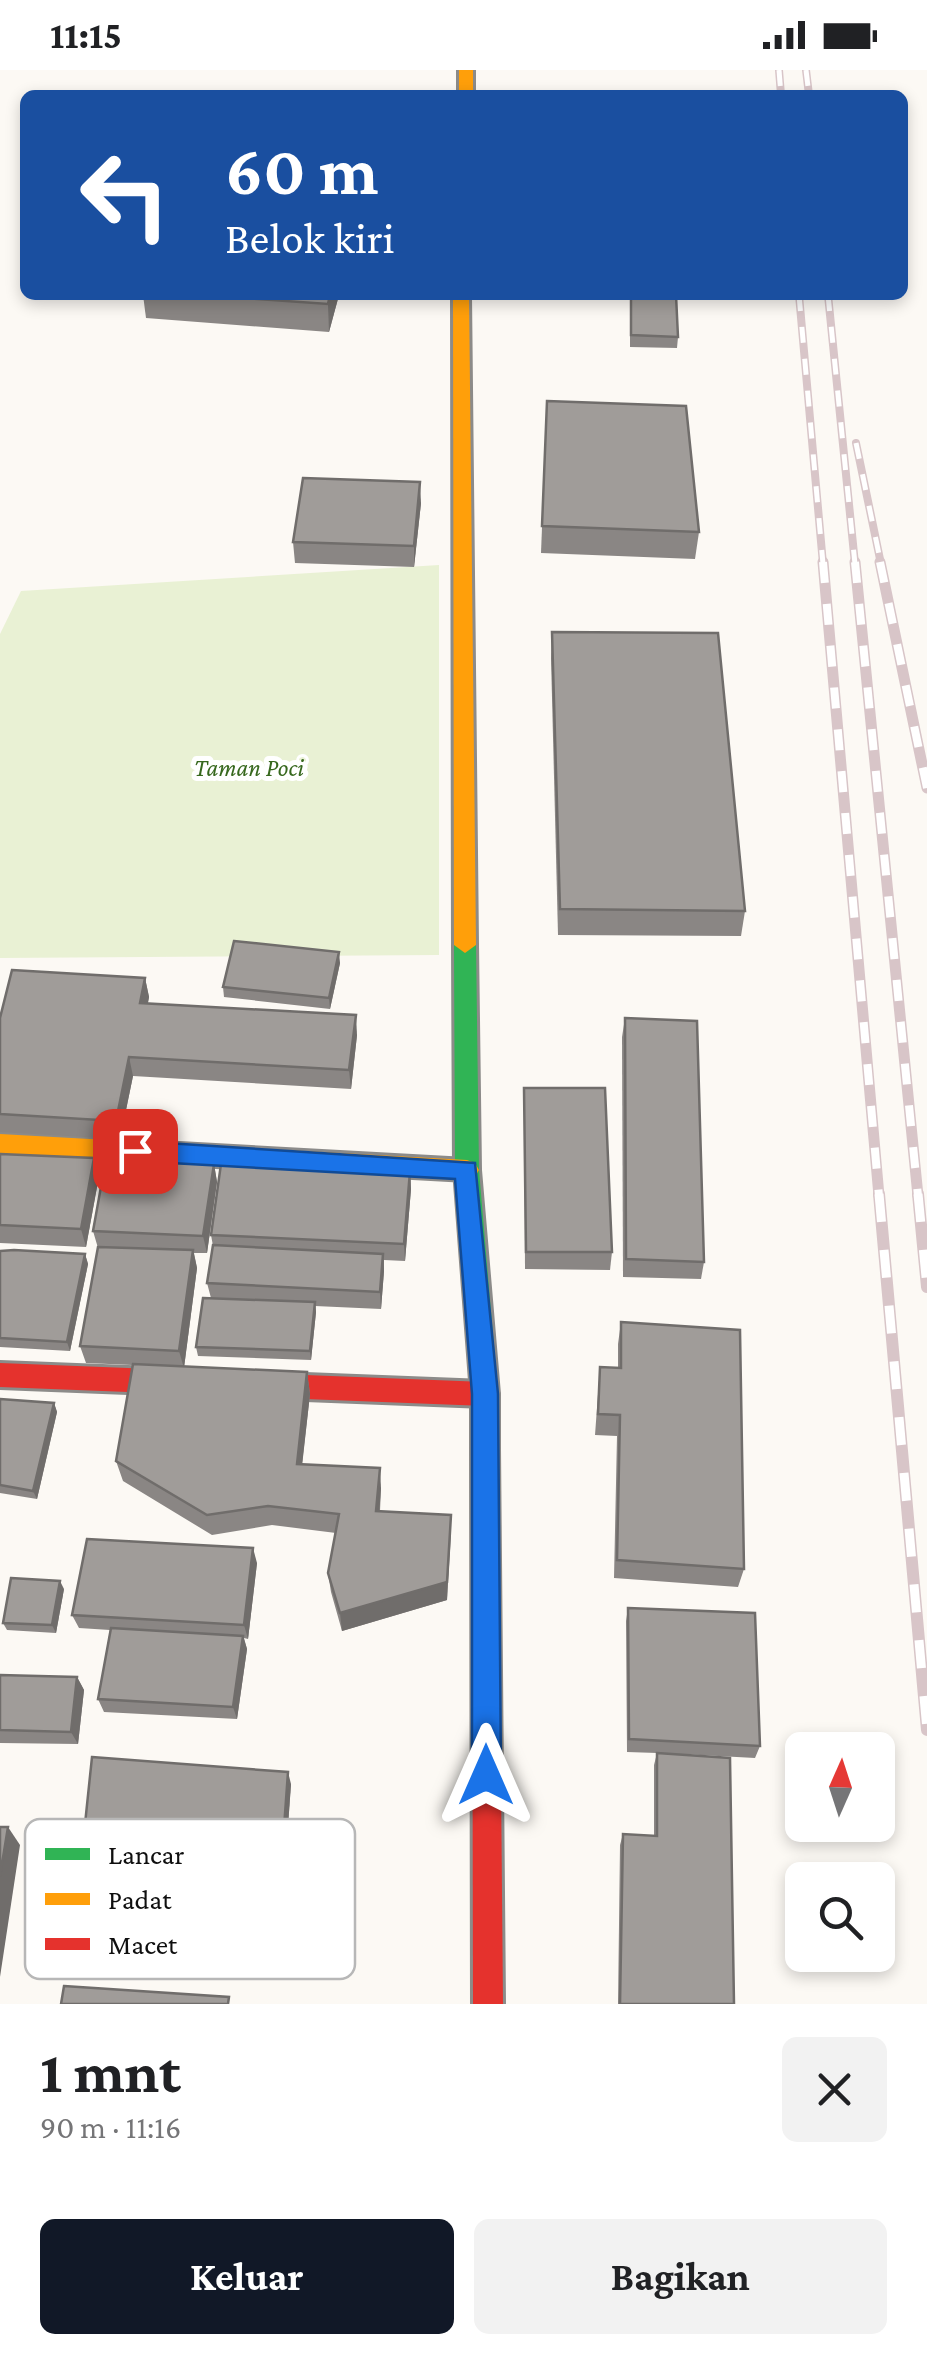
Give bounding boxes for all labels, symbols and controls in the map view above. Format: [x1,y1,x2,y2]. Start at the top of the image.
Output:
text: 11:15 [50,14,122,56]
icon: left [60,130,190,260]
text: 60 m [225,131,378,209]
text: Belok kiri [225,213,395,263]
park label: Taman Poci [194,754,304,781]
pin [93,1109,178,1194]
icon: arrive [108,1124,163,1179]
position arrow [434,1723,538,1827]
north arrow [785,1732,895,1842]
map controls [785,1732,895,1972]
legend [25,1819,355,1979]
text: Lancar [108,1839,185,1870]
button: search [785,1862,895,1972]
text: Padat [108,1884,172,1915]
text: Macet [108,1929,178,1960]
button: close [782,2037,887,2142]
text: 1 mnt [40,2038,181,2105]
text: 90 m · 11:16 [40,2109,181,2145]
button: Keluar [40,2219,454,2334]
button: Bagikan [474,2219,887,2334]

